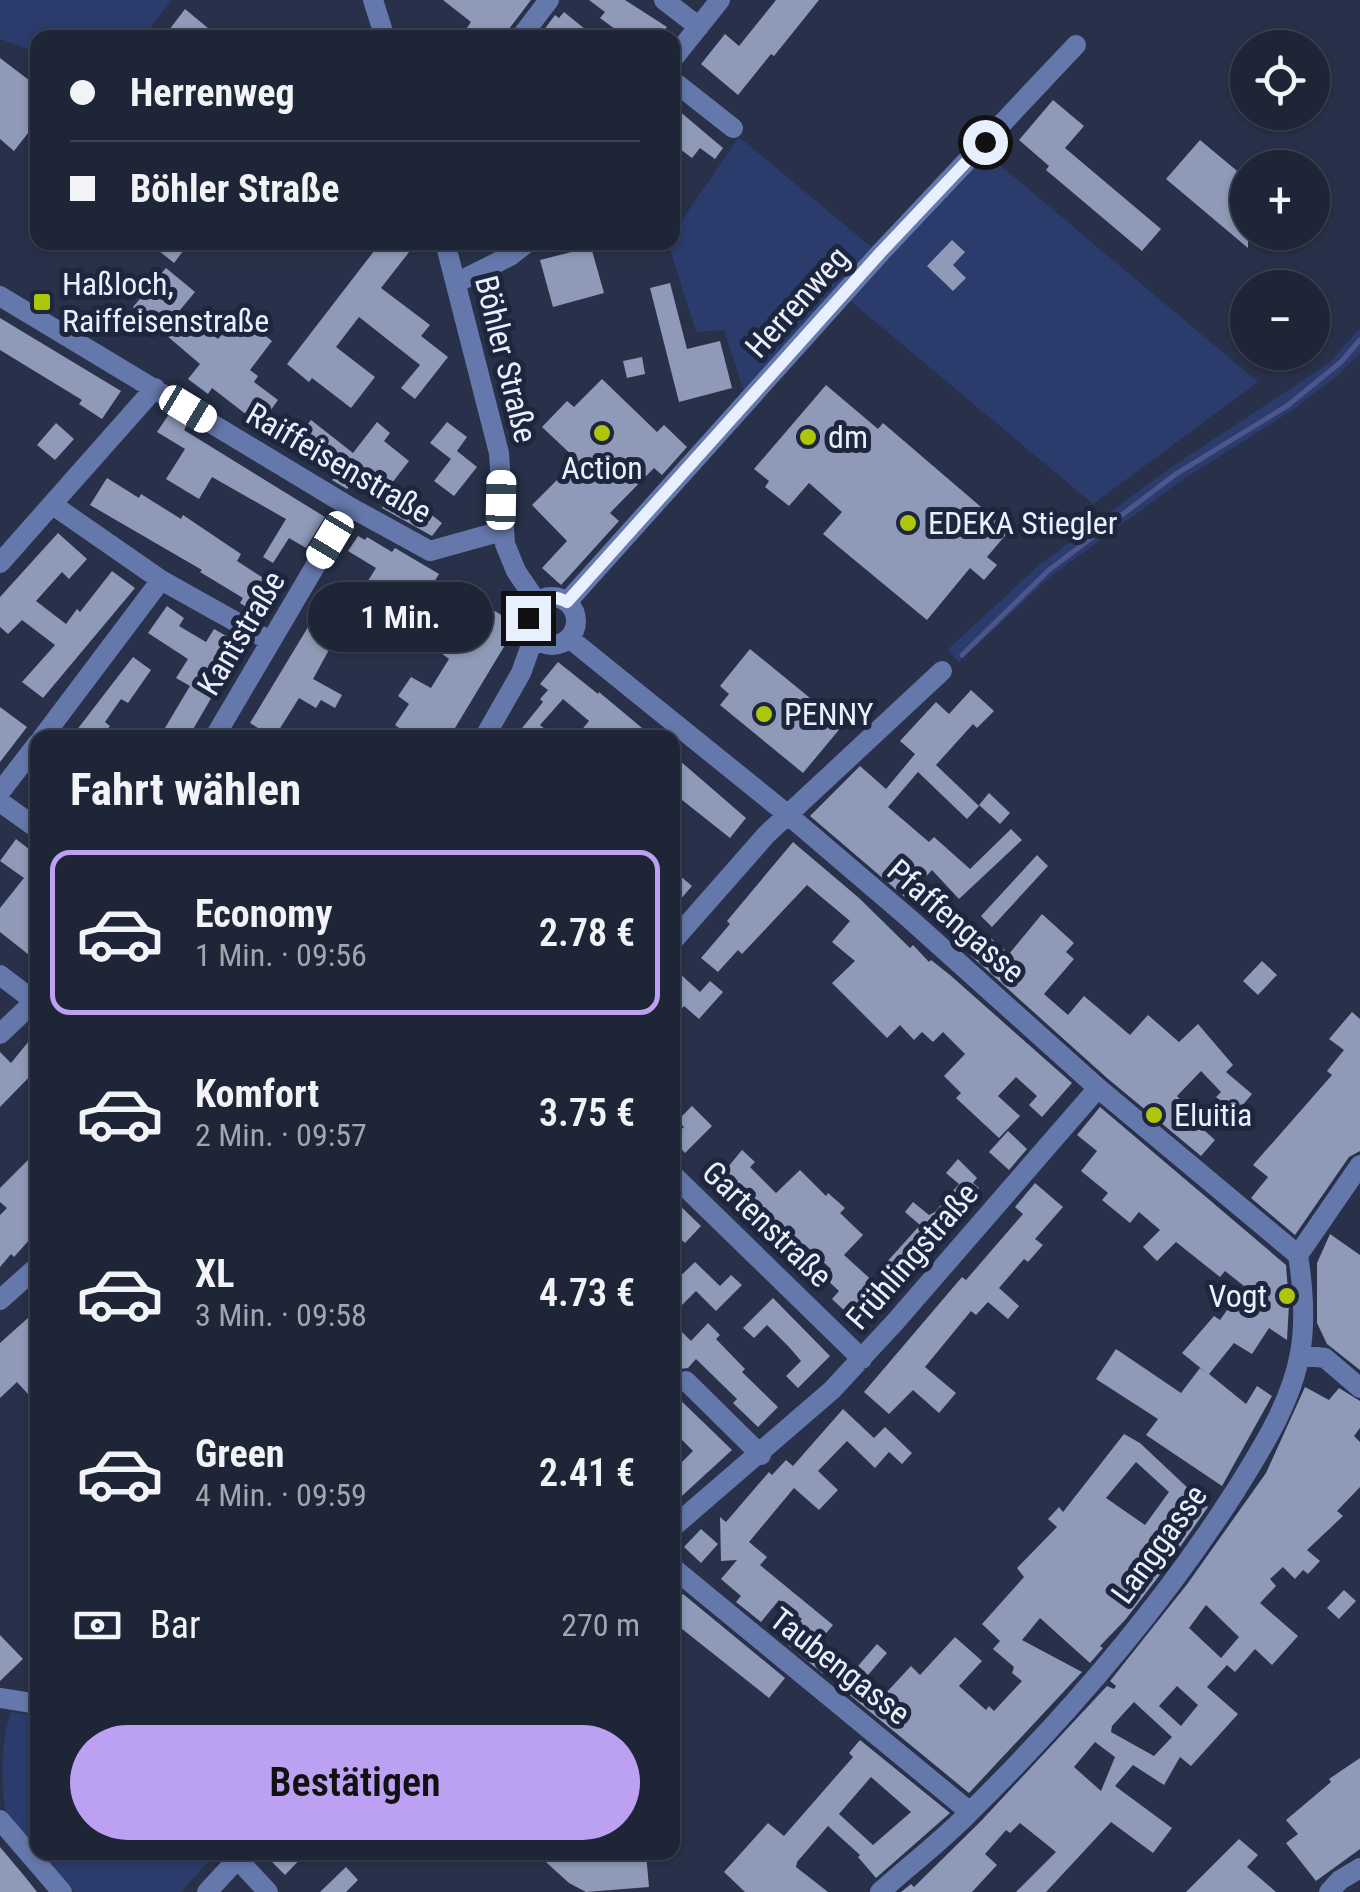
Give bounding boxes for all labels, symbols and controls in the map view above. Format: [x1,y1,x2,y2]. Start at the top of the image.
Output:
map controls [1230,30,1330,370]
button: locate [1230,30,1330,130]
text: Herrenweg [130,71,295,115]
route start [963,120,1008,165]
button: + [1230,150,1330,250]
text: Böhler Straße [130,167,340,211]
street label: Herrenweg [737,239,857,365]
place label: Haßloch, Raiffeisenstraße [62,265,269,340]
button: − [1230,270,1330,370]
street label: Böhler Straße [467,272,545,446]
marker: Haßloch, Raiffeisenstraße [31,291,53,313]
car [155,381,221,437]
street label: Raiffeisenstraße [240,395,438,531]
place label: dm [828,418,868,456]
marker: Action [591,422,613,444]
marker: dm [797,426,819,448]
place label: Action [561,449,643,487]
car [485,470,517,530]
place label: EDEKA Stiegler [928,504,1118,542]
car [302,507,358,573]
marker: EDEKA Stiegler [897,512,919,534]
street label: Kantstraße [189,564,293,702]
callout: 1 Min. [308,583,493,653]
route end [506,596,551,641]
text: 1 Min. [360,598,441,636]
place label: PENNY [784,695,874,733]
marker: PENNY [753,703,775,725]
text: Fahrt wählen [70,763,301,816]
street label: Pfaffengasse [880,851,1032,991]
icon: car [75,888,165,978]
text: Economy [195,892,332,936]
text: 2.78 € [539,911,635,955]
text: 1 Min. · 09:56 [195,936,367,974]
icon: car [75,1068,165,1158]
text: Komfort [195,1072,319,1116]
text: 3.75 € [539,1091,635,1135]
place label: Eluitia [1174,1096,1252,1134]
marker: Eluitia [1143,1104,1165,1126]
text: 2 Min. · 09:57 [195,1116,367,1154]
street label: Gartenstraße [694,1153,840,1295]
street label: Frühlingstraße [838,1175,986,1337]
icon: car [75,1248,165,1338]
text: XL [195,1252,234,1296]
text: 4.73 € [539,1271,635,1315]
place label: Vogt [1208,1277,1267,1315]
marker: Vogt [1276,1285,1298,1307]
text: 3 Min. · 09:58 [195,1296,367,1334]
icon: car [75,1428,165,1518]
text: Green [195,1432,285,1476]
text: 2.41 € [539,1451,635,1495]
text: 4 Min. · 09:59 [195,1476,367,1514]
street label: Langgasse [1103,1477,1215,1611]
icon: cash [70,1598,125,1653]
street label: Taubengasse [762,1600,918,1732]
text: Bar [150,1603,201,1647]
text: 270 m [561,1606,640,1644]
button: Bestätigen [70,1725,640,1840]

